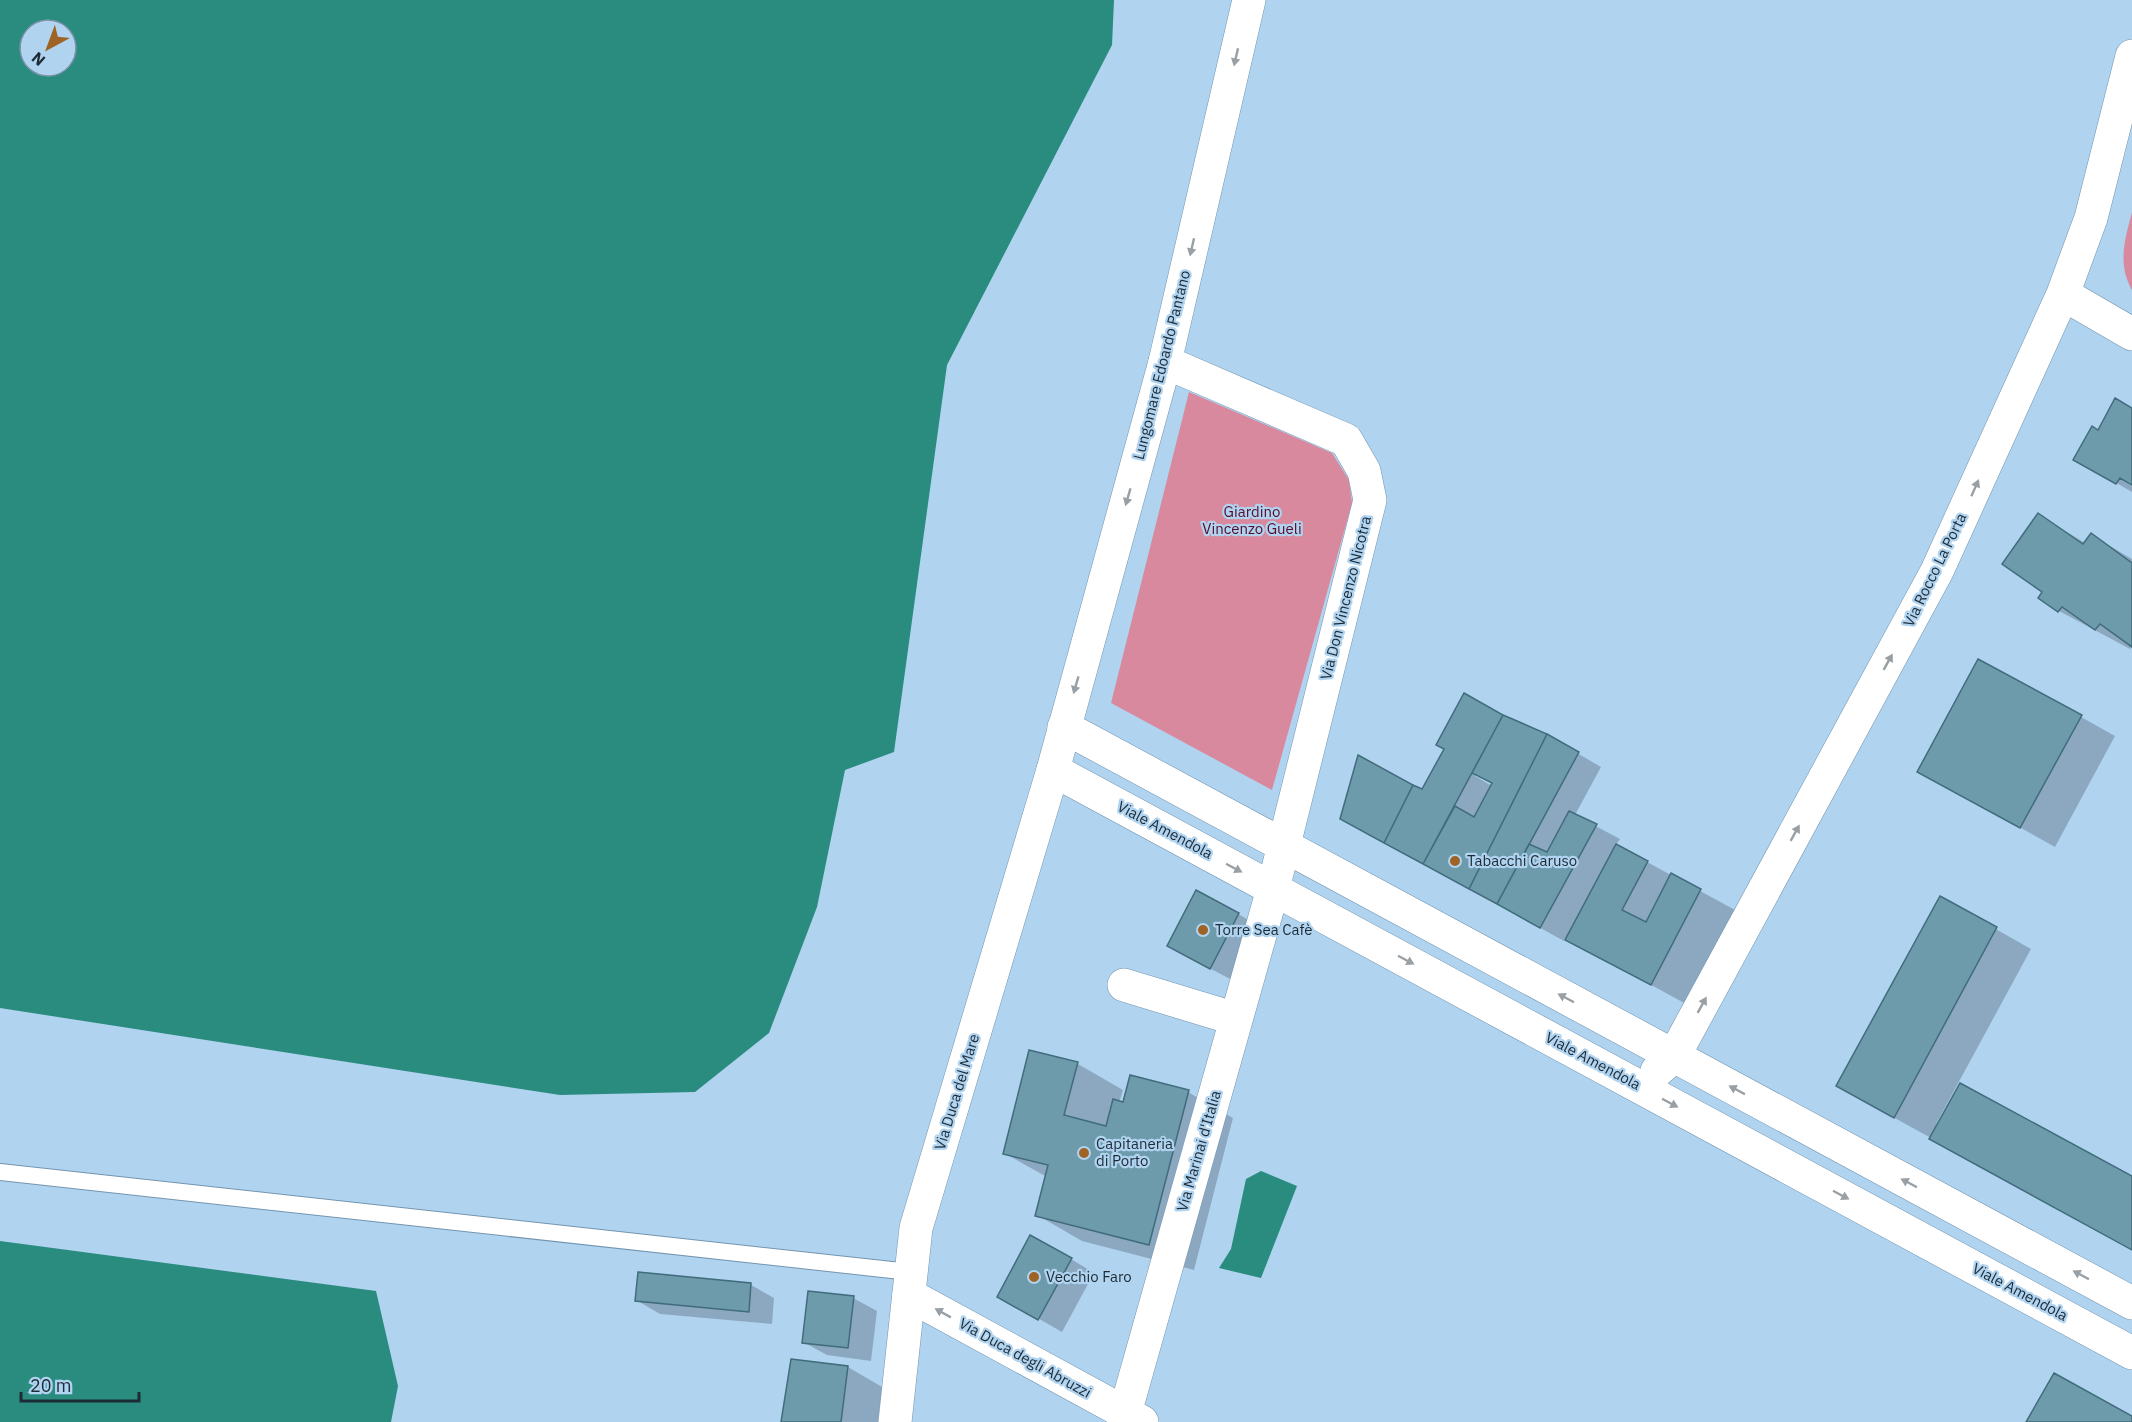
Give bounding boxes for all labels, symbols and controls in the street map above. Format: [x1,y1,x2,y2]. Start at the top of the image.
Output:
north arrow [18,18,78,78]
text: N [27,48,49,71]
one-way arrow [1231,48,1241,66]
one-way arrow [1187,238,1196,257]
street label: Lungomare Edoardo Pantano [1129,268,1194,461]
one-way arrow [1970,478,1980,496]
one-way arrow [1123,488,1132,506]
park label: Giardino Vincenzo Gueli [1202,502,1302,538]
street label: Via Rocco La Porta [1899,510,1970,630]
street label: Via Don Vincenzo Nicotra [1316,514,1375,682]
one-way arrow [1883,653,1893,670]
one-way arrow [1071,676,1080,694]
street label: Viale Amendola [1114,796,1216,863]
one-way arrow [1790,825,1800,842]
place label: Tabacchi Caruso [1467,851,1577,870]
marker: Tabacchi Caruso [1448,854,1462,868]
one-way arrow [1226,863,1243,873]
place label: Torre Sea Cafè [1215,920,1313,939]
marker: Torre Sea Cafè [1196,923,1210,937]
one-way arrow [1397,955,1414,965]
one-way arrow [1557,993,1574,1003]
one-way arrow [1696,996,1706,1013]
street label: Viale Amendola [1542,1027,1644,1094]
street label: Via Duca del Mare [930,1031,983,1152]
one-way arrow [1728,1085,1745,1095]
street label: Via Marinai d'Italia [1172,1088,1225,1214]
one-way arrow [1662,1098,1679,1108]
place label: Capitaneria di Porto [1096,1134,1173,1170]
marker: Capitaneria di Porto [1077,1146,1091,1160]
one-way arrow [1900,1178,1917,1188]
one-way arrow [1833,1190,1850,1200]
street label: Viale Amendola [1969,1258,2071,1325]
place label: Vecchio Faro [1046,1267,1132,1286]
marker: Vecchio Faro [1027,1270,1041,1284]
one-way arrow [2072,1270,2089,1280]
one-way arrow [934,1308,951,1318]
street label: Via Duca degli Abruzzi [956,1313,1095,1402]
scale bar [21,1365,140,1403]
text: 20 m [30,1374,72,1397]

